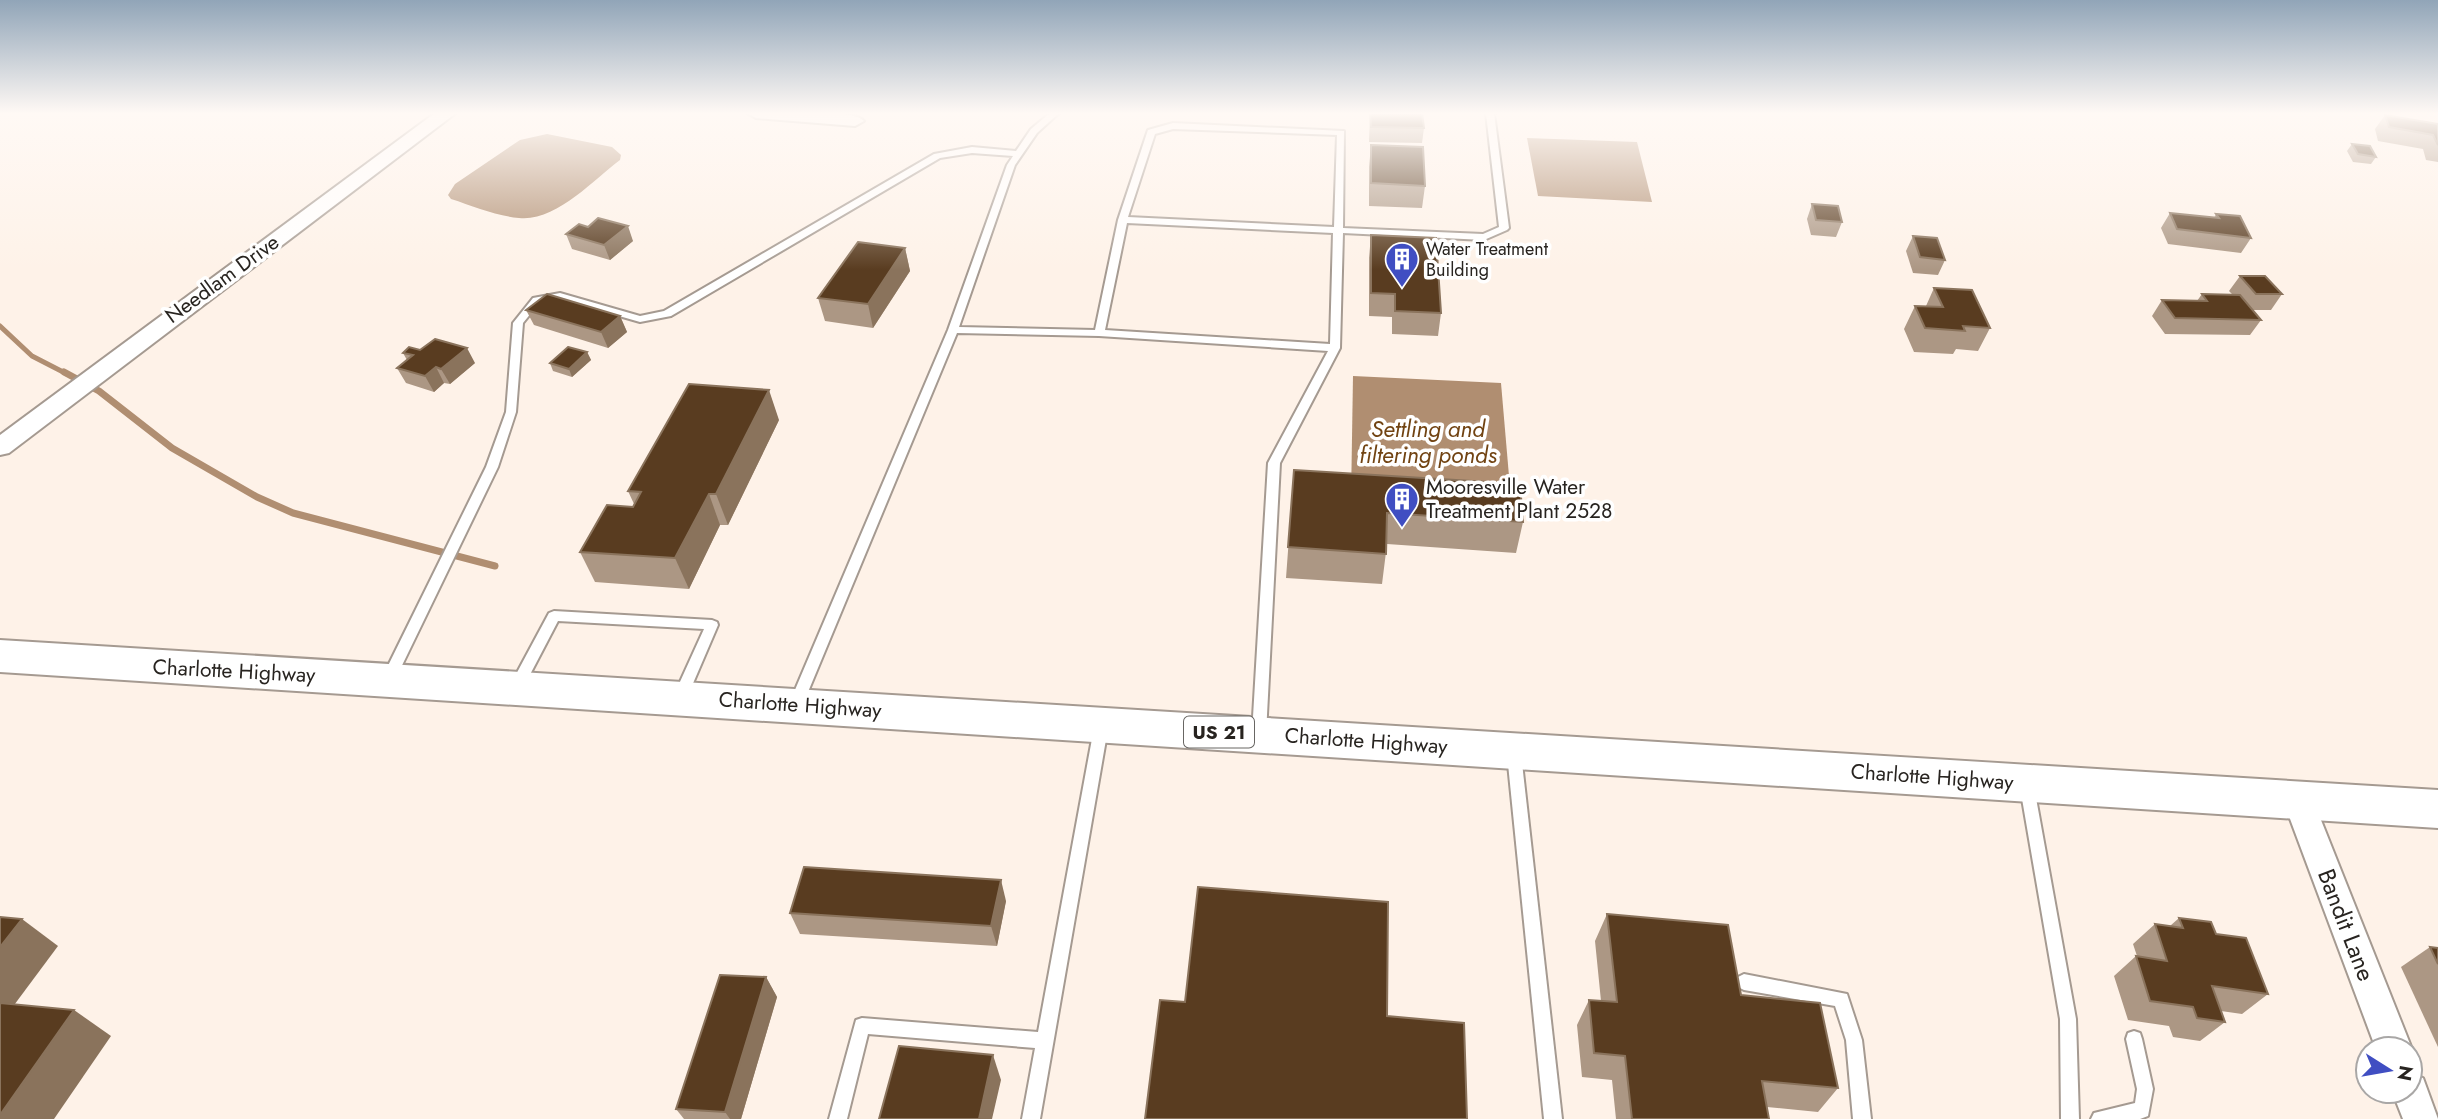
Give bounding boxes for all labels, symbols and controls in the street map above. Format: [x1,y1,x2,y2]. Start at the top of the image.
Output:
street label: Needlam Drive [159,227,285,331]
place label: Water Treatment Building [1426,236,1549,283]
building icon: Water Treatment Building [1383,240,1421,289]
water label: Settling and filtering ponds [1359,412,1498,472]
place label: Mooresville Water Treatment Plant 2528 [1426,472,1613,526]
building icon: Mooresville Water Treatment Plant 2528 [1383,480,1421,529]
street label: Charlotte Highway [152,652,317,690]
street label: Charlotte Highway [718,684,883,726]
road number: US 21 [1184,716,1254,748]
street label: Charlotte Highway [1284,720,1449,762]
street label: Charlotte Highway [1850,756,2015,798]
street label: Bandit Lane [2309,864,2384,986]
north arrow [2354,1035,2424,1105]
text: N [2391,1063,2420,1083]

